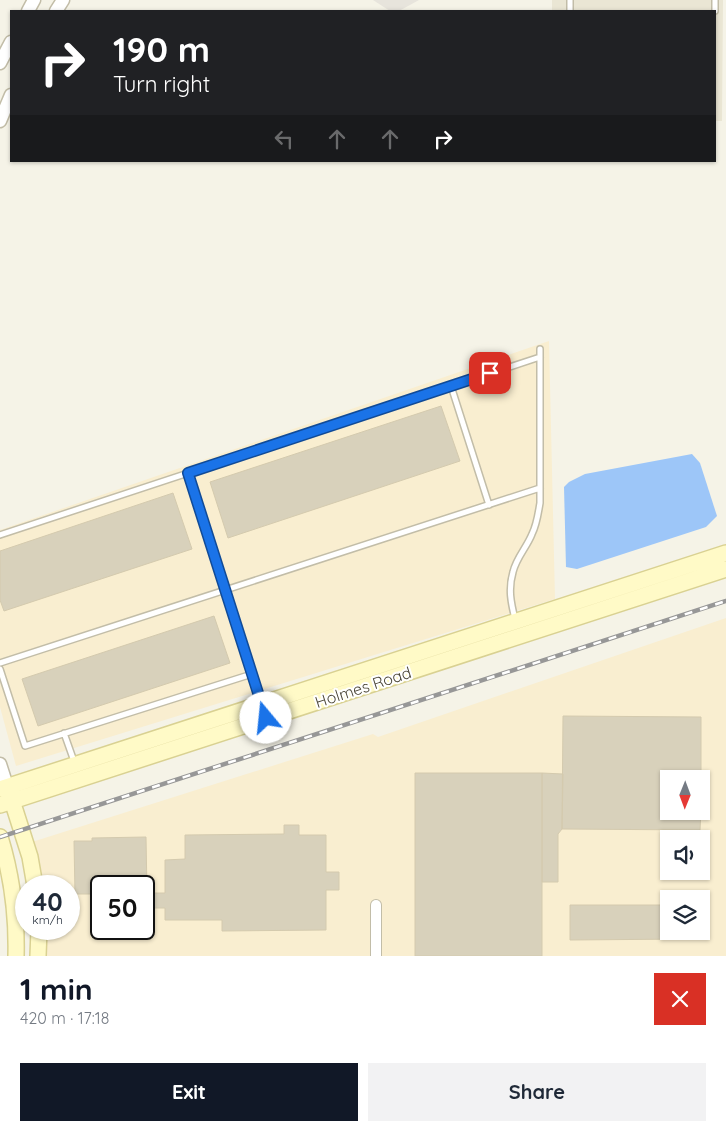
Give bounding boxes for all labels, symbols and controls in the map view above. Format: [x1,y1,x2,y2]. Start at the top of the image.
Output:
text: 190 m [113,27,210,71]
icon: right [30,30,95,95]
text: Turn right [113,70,210,98]
icon: left [270,125,298,153]
icon: ahead [323,125,351,153]
icon: ahead [376,125,404,153]
icon: right [429,125,457,153]
pin [469,352,511,394]
icon: arrive [476,359,504,387]
street label: Holmes Road [312,662,414,712]
position arrow [239,691,291,743]
north arrow [660,770,710,820]
map controls [660,770,710,940]
button: sound [660,830,710,880]
speed limit sign: 50 [90,875,155,940]
text: 40 [32,886,63,917]
button: layers [660,890,710,940]
text: km/h [32,912,63,927]
text: 1 min [20,970,93,1008]
button: close [654,973,706,1025]
text: 420 m · 17:18 [20,1008,109,1028]
button: Exit [20,1063,358,1121]
button: Share [368,1063,706,1121]

